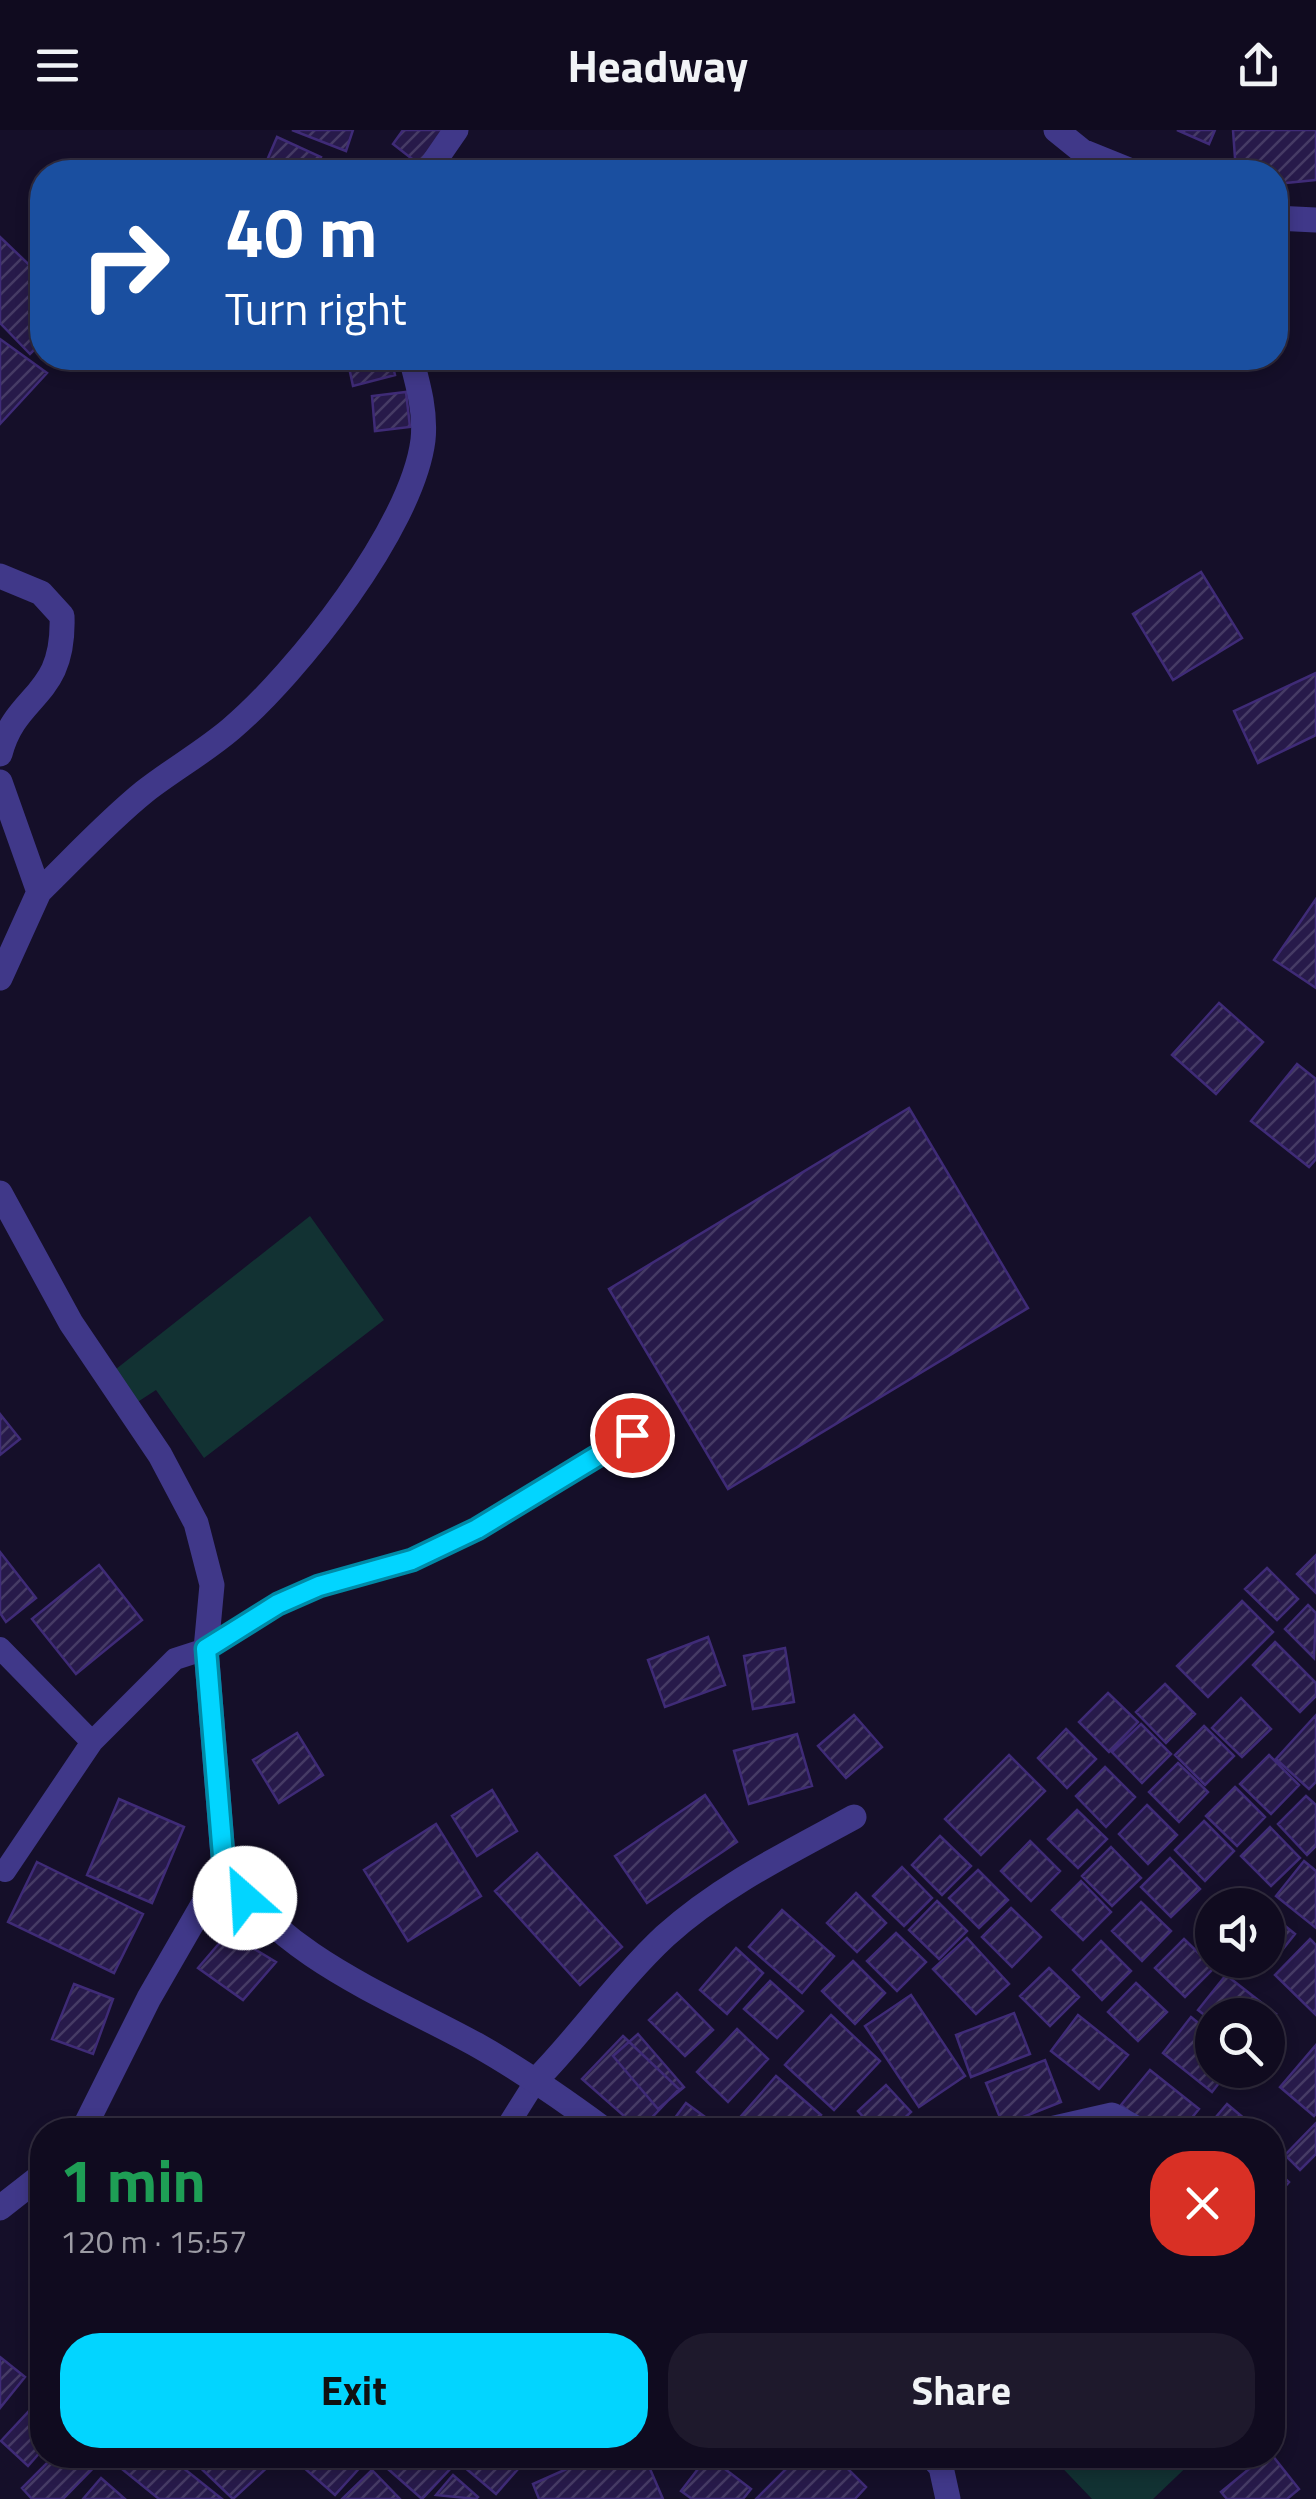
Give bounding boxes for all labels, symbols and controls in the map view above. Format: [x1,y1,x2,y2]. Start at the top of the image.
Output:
text: Headway [568,31,748,99]
icon: menu [30,38,85,93]
icon: share [1231,38,1286,93]
text: 40 m [225,178,378,284]
icon: right [60,200,190,330]
text: Turn right [225,274,407,342]
pin [590,1393,675,1478]
icon: arrive [605,1408,660,1463]
position arrow [193,1846,297,1950]
map controls [1195,1888,1285,2088]
button: sound [1195,1888,1285,1978]
button: search [1195,1998,1285,2088]
text: 1 min [60,2134,206,2225]
button: close [1150,2151,1255,2256]
text: 120 m · 15:57 [60,2217,247,2265]
button: Exit [60,2333,648,2448]
button: Share [668,2333,1255,2448]

